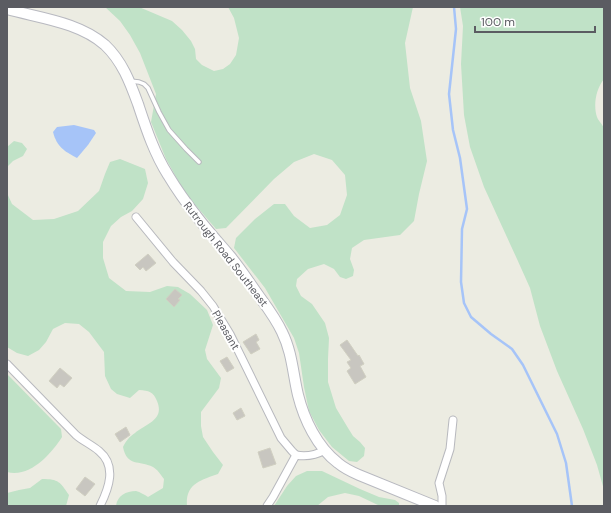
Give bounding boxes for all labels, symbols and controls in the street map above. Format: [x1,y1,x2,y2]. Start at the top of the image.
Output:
scale bar [475,8,595,34]
text: 100 m [481,14,515,30]
street label: Rutrough Road Southeast [181,199,271,309]
street label: Pleasant [209,308,243,352]

